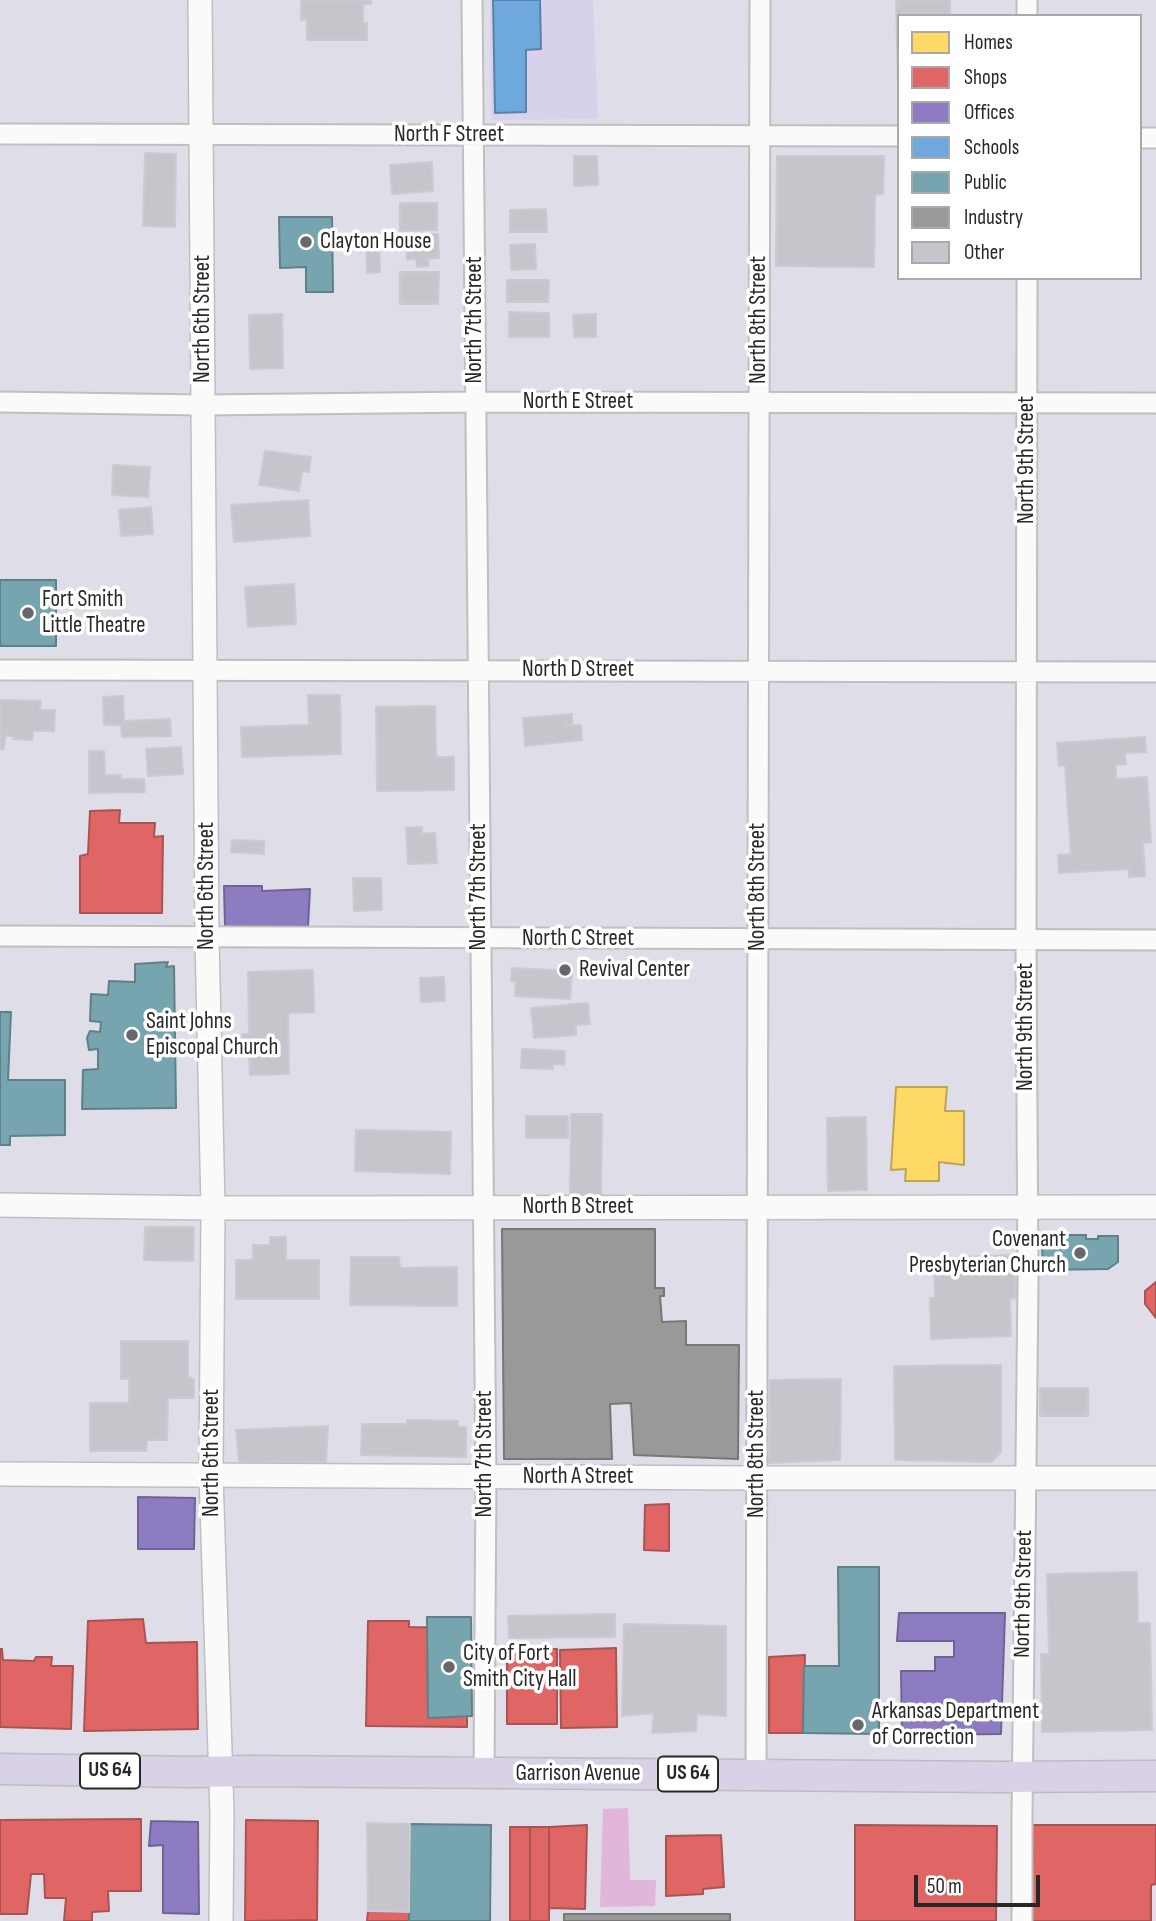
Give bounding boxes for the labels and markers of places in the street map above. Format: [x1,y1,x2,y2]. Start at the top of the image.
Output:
place label: Clayton House [320,228,431,256]
marker: Clayton House [298,234,314,250]
place label: Fort Smith Little Theatre [42,586,146,640]
marker: Fort Smith Little Theatre [20,605,36,621]
place label: Revival Center [579,956,690,984]
marker: Revival Center [557,962,573,978]
place label: Saint Johns Episcopal Church [146,1008,278,1062]
marker: Saint Johns Episcopal Church [124,1027,140,1043]
place label: Covenant Presbyterian Church [909,1226,1066,1280]
marker: Covenant Presbyterian Church [1072,1245,1088,1261]
place label: City of Fort Smith City Hall [463,1640,577,1694]
marker: City of Fort Smith City Hall [441,1659,457,1675]
place label: Arkansas Department of Correction [872,1698,1039,1752]
marker: Arkansas Department of Correction [850,1717,866,1733]

